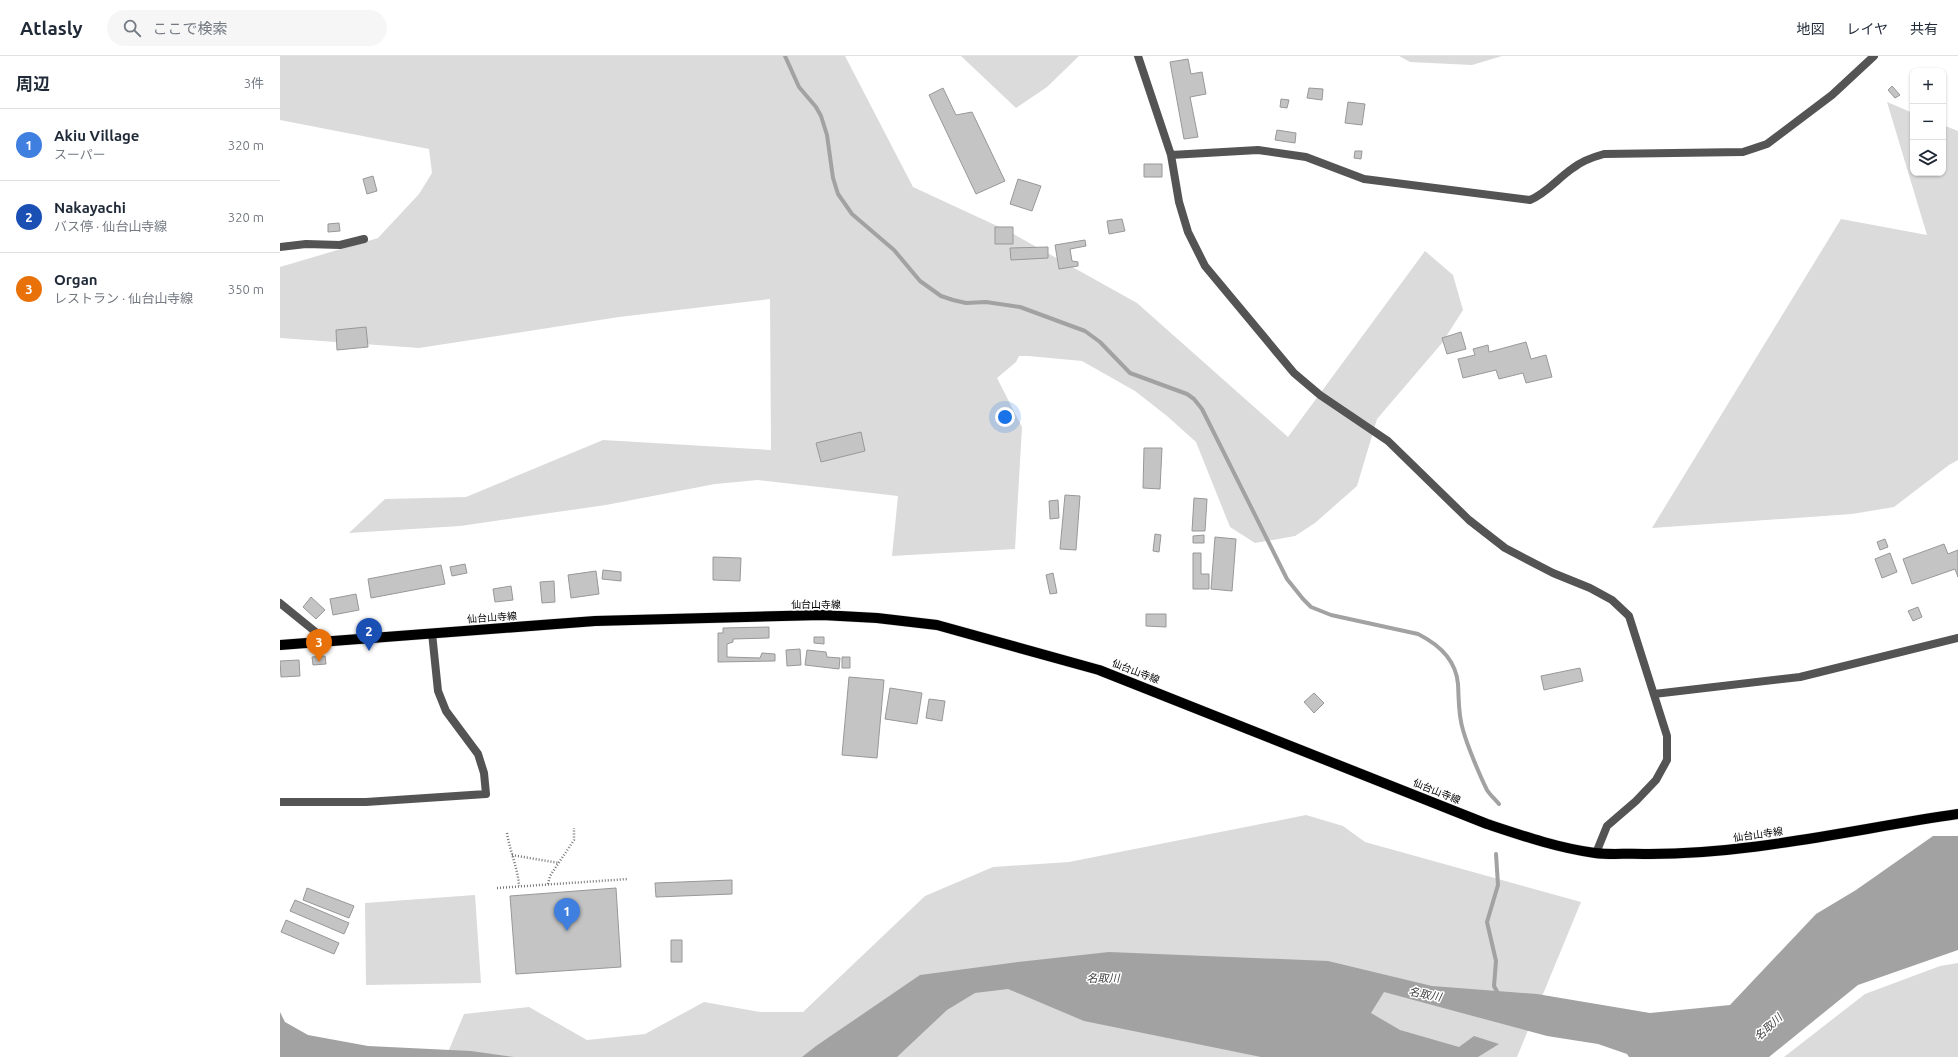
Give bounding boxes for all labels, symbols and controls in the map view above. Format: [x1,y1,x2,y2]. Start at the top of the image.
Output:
search box [107,10,387,46]
text: Atlasly [20,17,83,39]
icon: search [121,17,143,39]
text: ここで検索 [153,20,228,37]
text: 地図 [1796,21,1824,37]
text: レイヤ [1846,21,1888,37]
text: 共有 [1910,21,1938,37]
map controls [1910,68,1946,176]
button: + [1910,68,1946,104]
text: 周辺 [16,74,50,93]
text: 3件 [244,76,264,90]
button: − [1910,104,1946,140]
text: Akiu Village [54,127,140,144]
text: 1 [25,138,33,152]
text: 320 m [228,138,264,152]
button: layers [1910,140,1946,176]
text: スーパー [54,147,106,161]
text: Nakayachi [54,199,126,216]
text: 2 [25,210,33,224]
text: 320 m [228,210,264,224]
text: バス停 · 仙台山寺線 [54,219,167,233]
text: Organ [54,271,98,288]
text: 3 [25,282,33,296]
text: 350 m [228,282,264,296]
text: レストラン · 仙台山寺線 [54,291,193,305]
your location [995,407,1015,427]
street label: 仙台山寺線 [791,599,841,610]
street label: 仙台山寺線 [467,610,517,625]
pin: 2 [356,618,382,651]
pin: 3 [306,629,332,662]
street label: 仙台山寺線 [1111,657,1161,686]
street label: 仙台山寺線 [1412,777,1462,806]
street label: 仙台山寺線 [1733,826,1784,843]
pin: 1 [554,898,580,931]
water label: 名取川 [1087,972,1120,984]
water label: 名取川 [1408,985,1443,1003]
water label: 名取川 [1752,1011,1785,1043]

